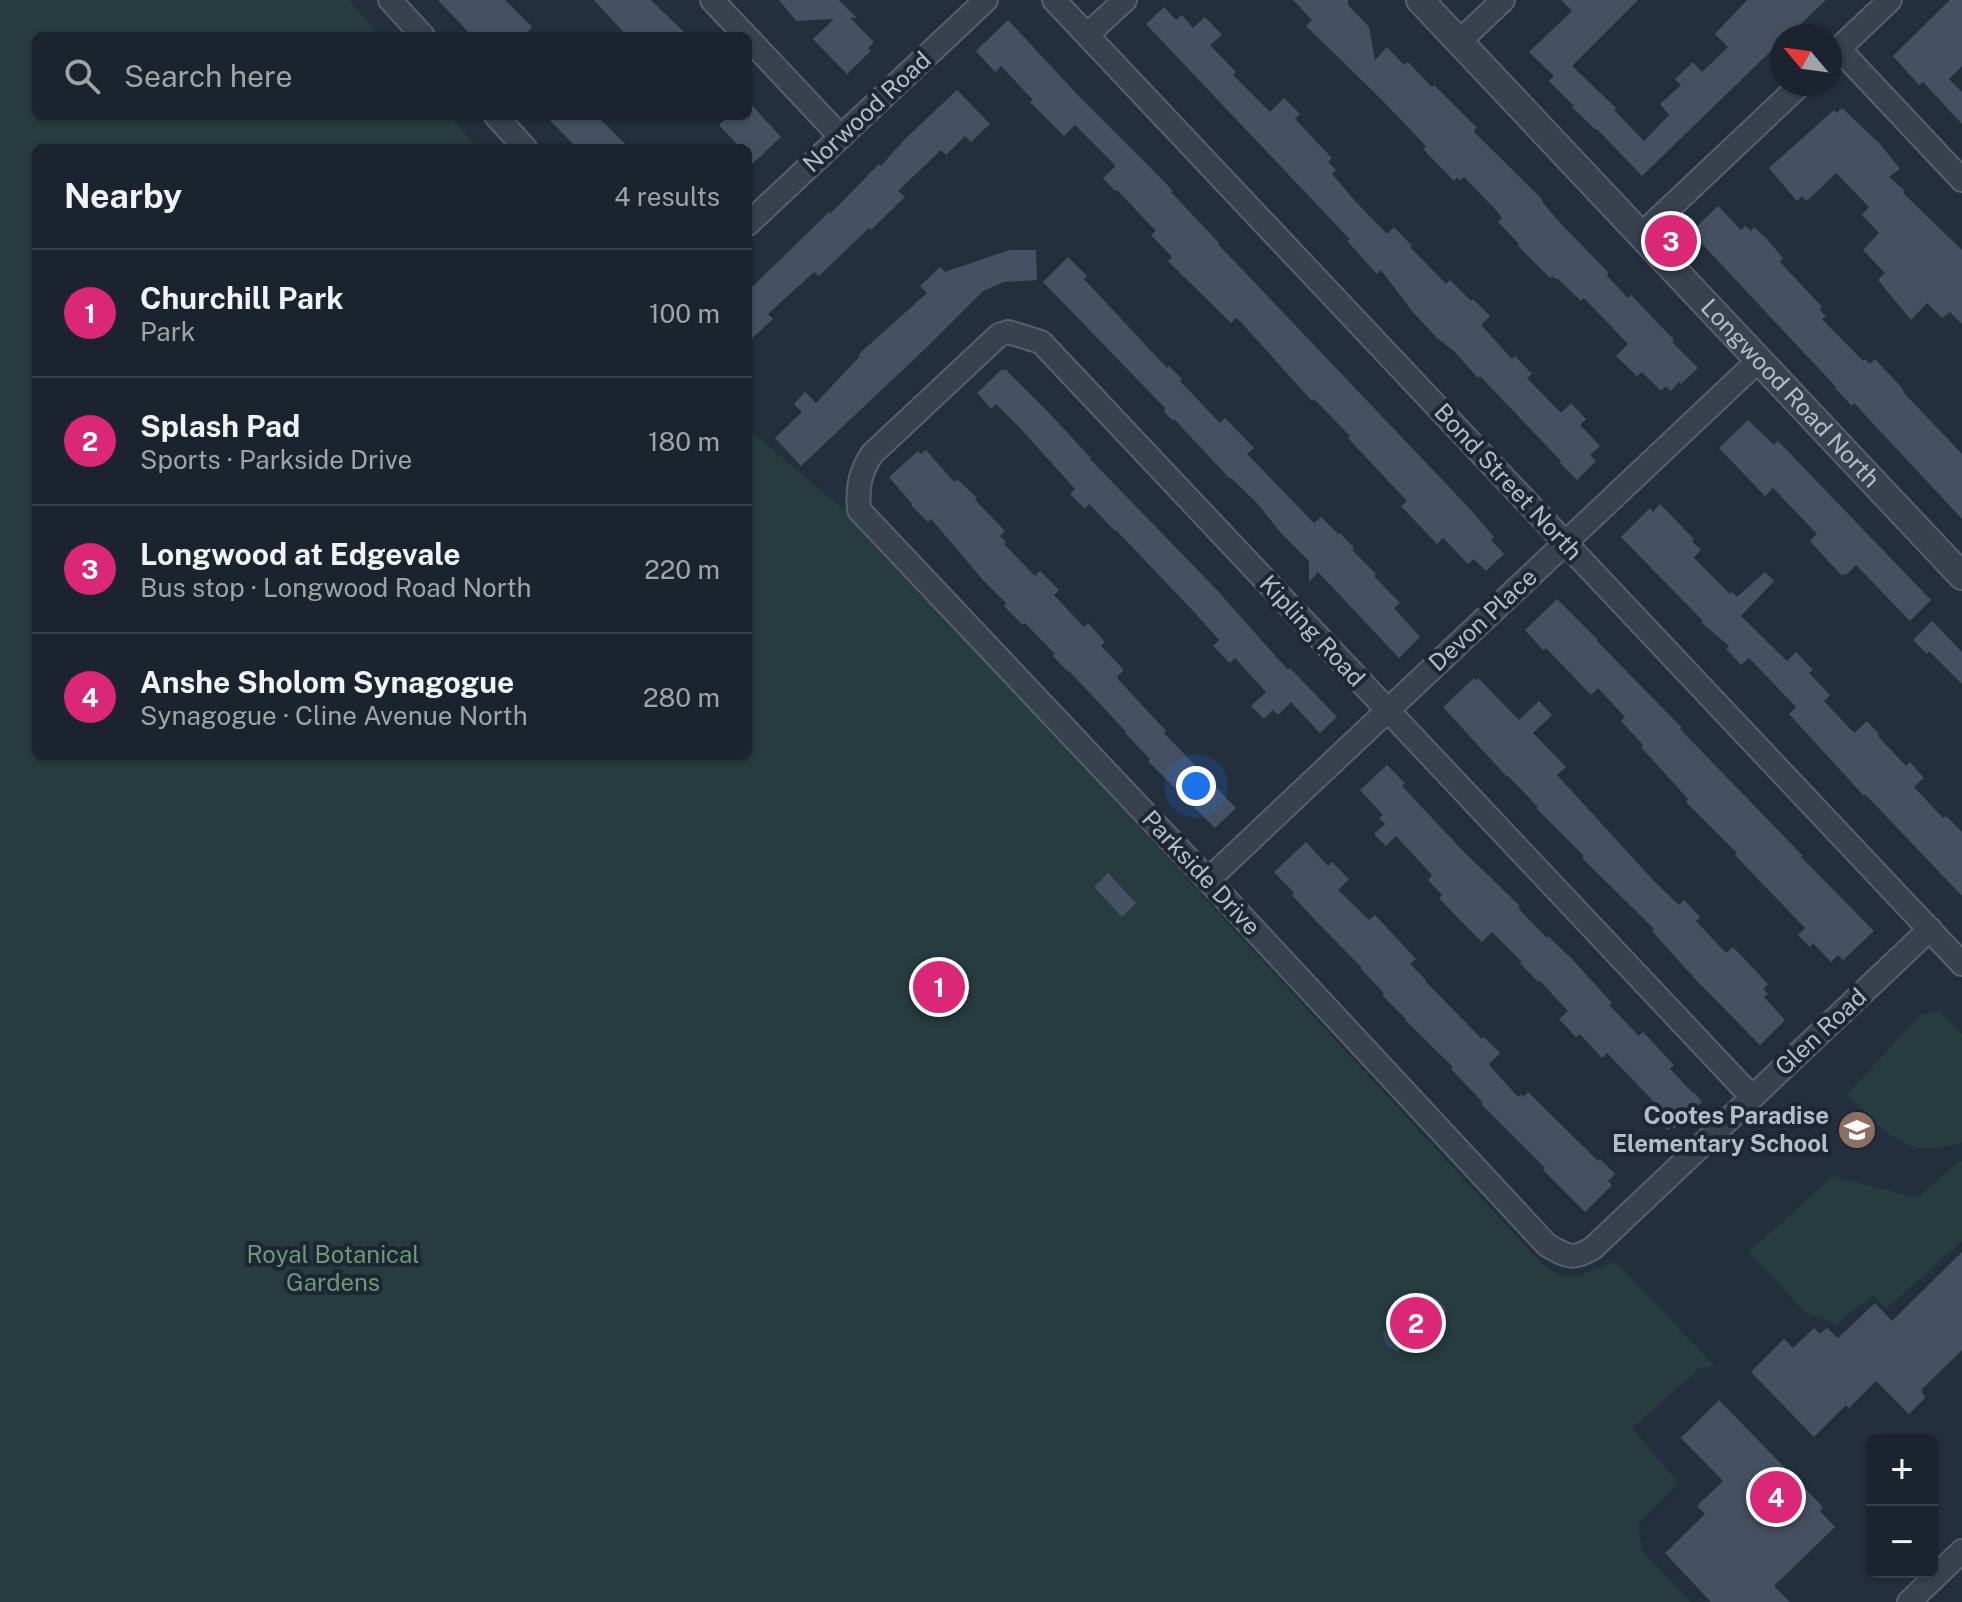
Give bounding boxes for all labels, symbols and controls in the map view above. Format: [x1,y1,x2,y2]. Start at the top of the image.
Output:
north arrow [1770,24,1842,96]
search box [32,32,752,120]
street label: Norwood Road [797,45,936,177]
icon: search [60,54,104,98]
text: Search here [124,58,292,94]
text: Nearby [64,176,182,216]
text: 4 results [614,181,720,212]
pin: 3 [1645,211,1697,271]
text: Churchill Park [140,280,344,316]
street label: Longwood Road North [1696,293,1886,493]
text: 1 [84,298,96,329]
text: 100 m [649,298,720,329]
text: Park [140,316,195,347]
street label: Bond Street North [1429,397,1588,565]
text: Splash Pad [140,408,300,444]
text: 2 [82,426,98,457]
text: 180 m [648,426,720,457]
text: Sports · Parkside Drive [140,444,412,475]
text: Longwood at Edgevale [140,536,460,572]
text: 3 [81,554,99,585]
text: 220 m [644,554,720,585]
street label: Devon Place [1423,562,1542,676]
street label: Kipling Road [1254,569,1371,692]
text: Bus stop · Longwood Road North [140,572,532,603]
text: Anshe Sholom Synagogue [140,664,514,700]
text: 4 [81,682,99,713]
text: 280 m [643,682,720,713]
text: Synagogue · Cline Avenue North [140,700,528,731]
your location [1176,766,1216,806]
street label: Parkside Drive [1137,804,1267,940]
pin: 1 [913,957,965,1017]
street label: Glen Road [1769,982,1872,1081]
place label: Cootes Paradise Elementary School [1612,1101,1829,1157]
school or university icon: Cootes Paradise Elementary School [1836,1109,1878,1151]
park label: Royal Botanical Gardens [246,1240,420,1296]
pin: 2 [1390,1293,1442,1353]
map controls [1866,1434,1938,1578]
button: + [1866,1434,1938,1506]
pin: 4 [1750,1467,1802,1527]
button: − [1866,1506,1938,1578]

